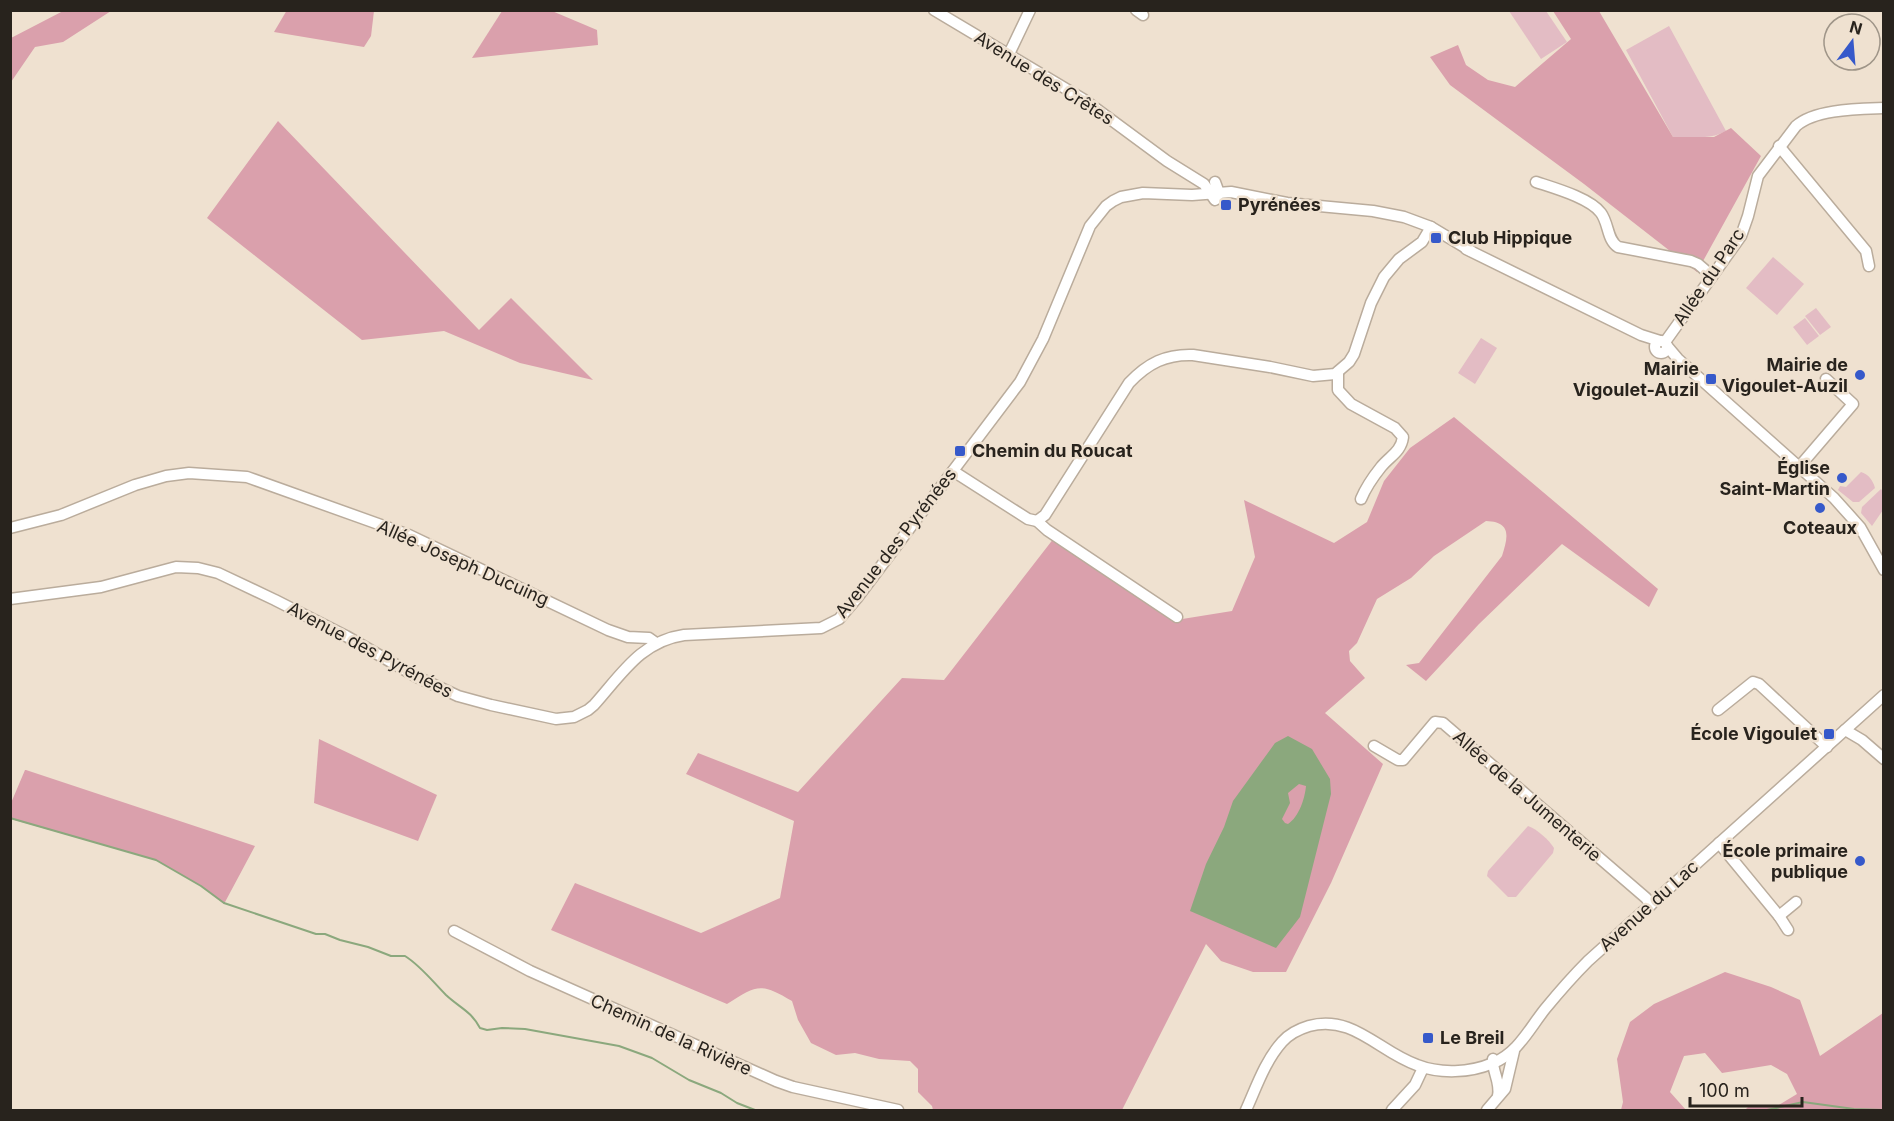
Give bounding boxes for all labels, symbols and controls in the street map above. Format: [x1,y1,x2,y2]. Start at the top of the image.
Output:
north arrow [1822,12,1882,72]
text: N [1848,16,1865,39]
street label: Avenue des Crêtes [971,26,1118,129]
place label: Pyrénées [1238,194,1321,215]
marker: Pyrénées [1219,198,1233,212]
street label: Allée du Parc [1668,224,1749,329]
place label: Club Hippique [1448,227,1572,248]
marker: Club Hippique [1429,231,1443,245]
place label: Mairie de Vigoulet-Auzil [1722,354,1848,396]
place label: Mairie Vigoulet-Auzil [1573,358,1699,400]
marker: Mairie de Vigoulet-Auzil [1853,368,1867,382]
marker: Mairie Vigoulet-Auzil [1704,372,1718,386]
place label: Chemin du Roucat [972,440,1133,461]
marker: Chemin du Roucat [953,444,967,458]
place label: Église Saint-Martin [1719,457,1830,499]
street label: Avenue des Pyrénées [831,464,961,622]
marker: Église Saint-Martin [1835,471,1849,485]
marker: Coteaux [1813,501,1827,515]
street label: Allée Joseph Ducuing [374,515,552,610]
place label: Coteaux [1783,517,1857,538]
street label: Avenue des Pyrénées [284,597,456,702]
place label: École Vigoulet [1690,723,1817,744]
street label: Allée de la Jumenterie [1449,726,1606,866]
marker: École Vigoulet [1822,727,1836,741]
place label: École primaire publique [1723,840,1848,882]
marker: École primaire publique [1853,854,1867,868]
street label: Avenue du Lac [1595,856,1702,955]
street label: Chemin de la Rivière [587,990,755,1080]
place label: Le Breil [1440,1027,1504,1048]
marker: Le Breil [1421,1031,1435,1045]
scale bar [1690,1070,1802,1108]
text: 100 m [1699,1080,1750,1101]

